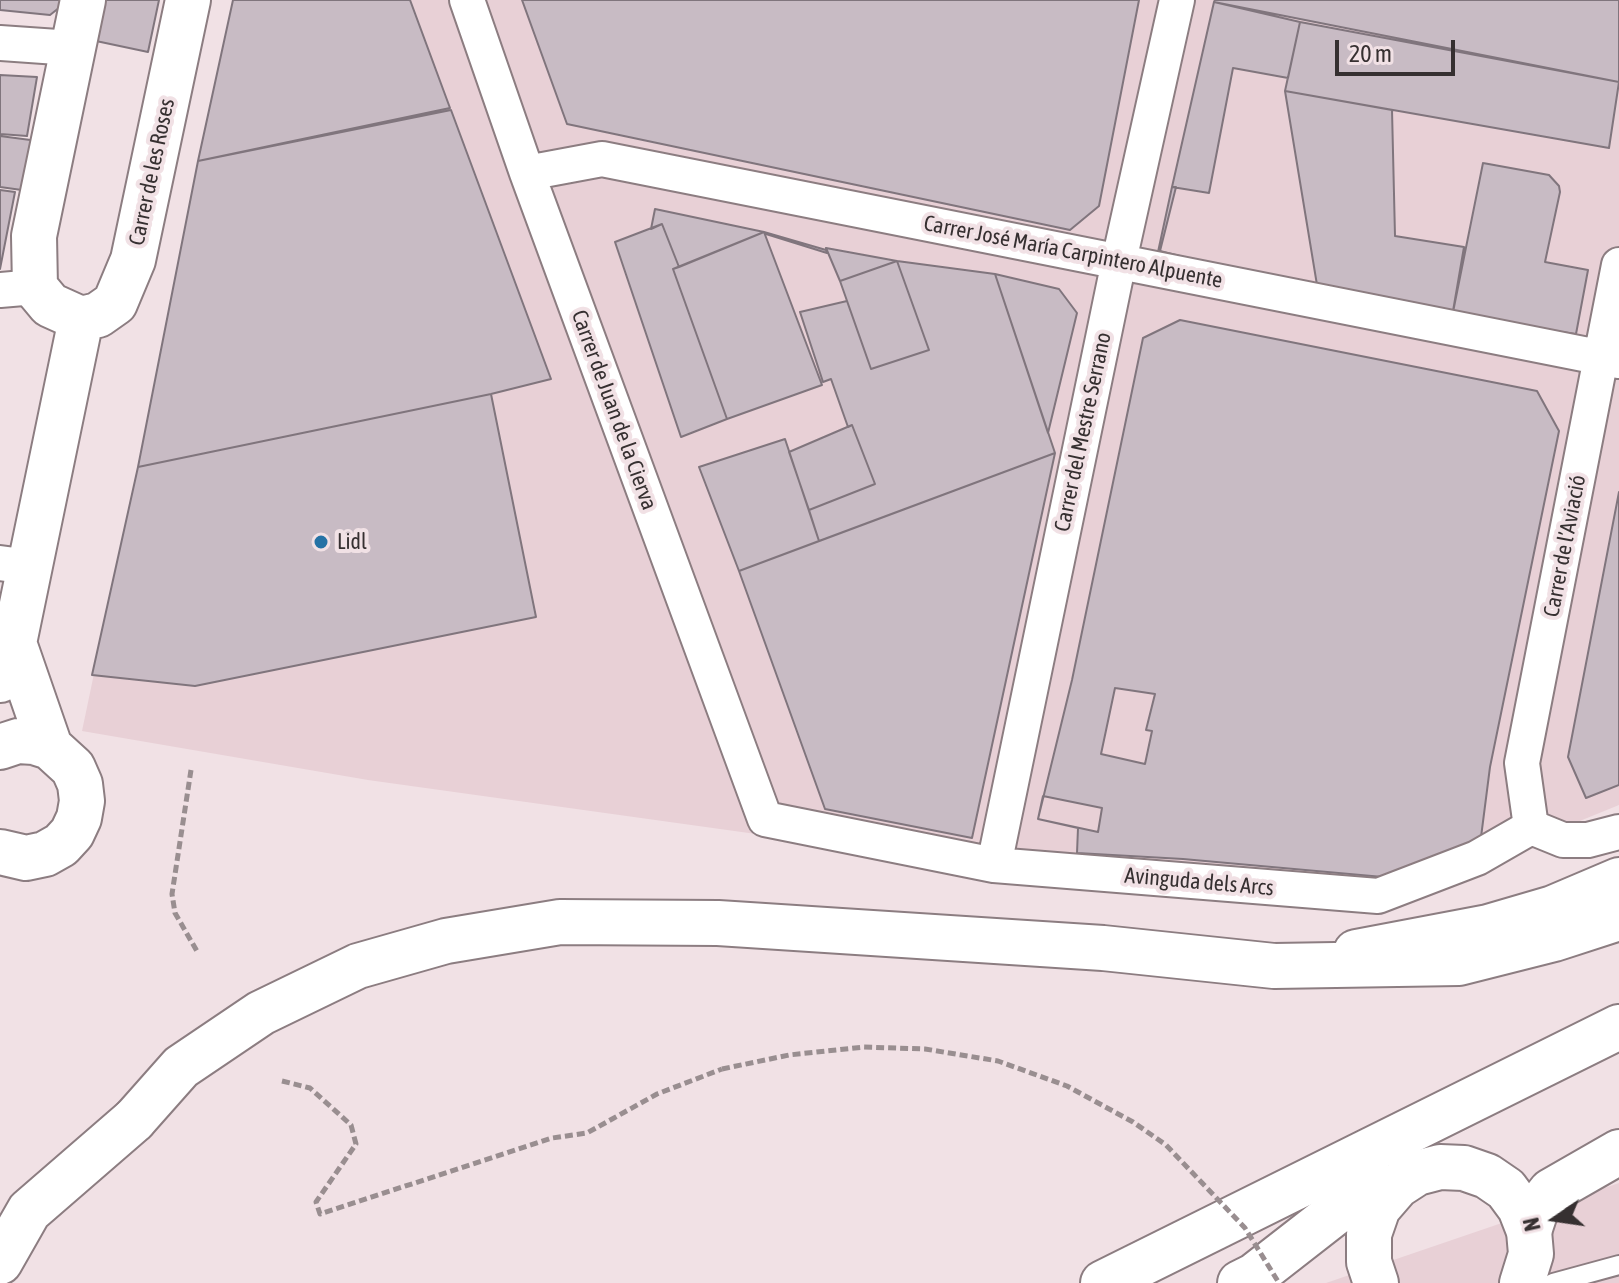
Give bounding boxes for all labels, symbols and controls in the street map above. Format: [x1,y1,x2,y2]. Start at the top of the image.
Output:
scale bar [1339,24,1459,74]
text: 20 m [1349,40,1392,67]
street label: Carrer de les Roses [124,96,180,248]
street label: Carrer José María Carpintero Alpuente [921,210,1225,294]
street label: Carrer de Juan de la Cierva [566,307,662,513]
street label: Carrer del Mestre Serrano [1049,330,1117,534]
street label: Carrer de l’Aviació [1538,473,1592,619]
place label: Lidl [337,529,367,555]
marker: Lidl [312,533,330,551]
street label: Avinguda dels Arcs [1123,862,1275,902]
north arrow [1515,1179,1595,1259]
text: N [1517,1215,1546,1234]

